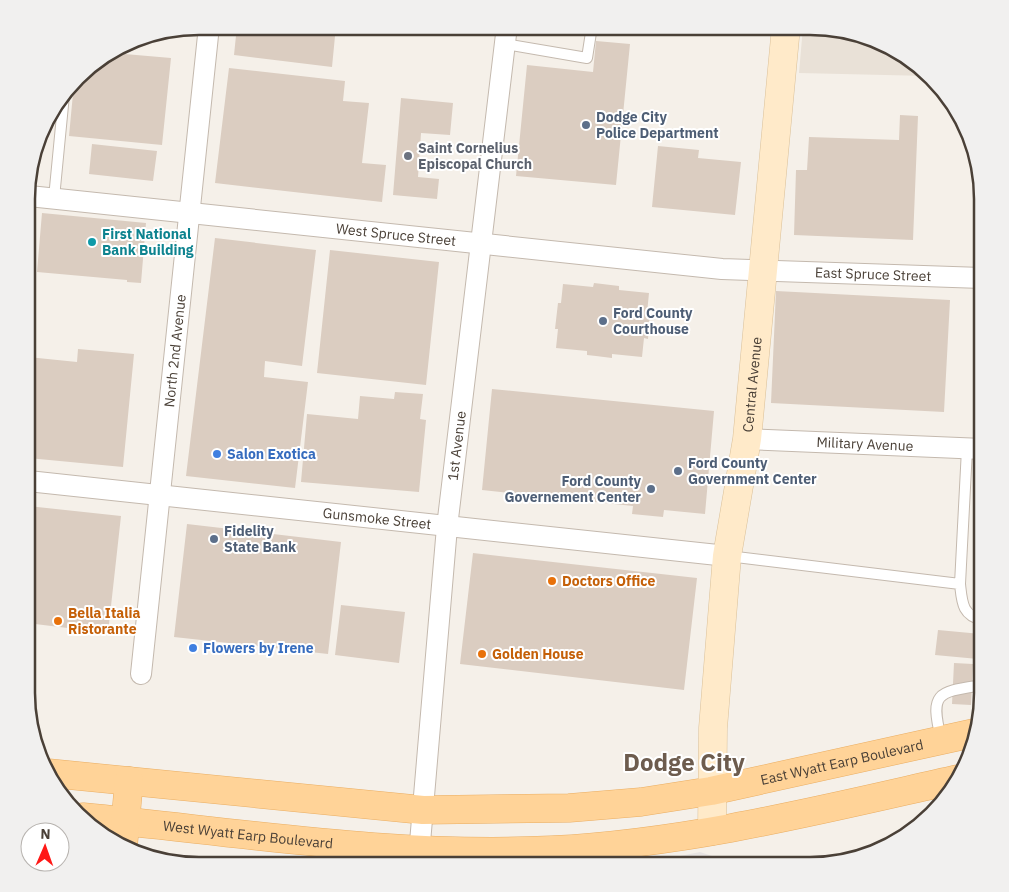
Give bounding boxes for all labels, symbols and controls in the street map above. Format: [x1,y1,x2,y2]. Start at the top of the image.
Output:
place label: Dodge City Police Department [596,108,719,142]
marker: Dodge City Police Department [580,119,592,131]
place label: Saint Cornelius Episcopal Church [418,139,532,173]
marker: Saint Cornelius Episcopal Church [402,150,414,162]
street label: West Spruce Street [335,219,457,250]
place label: First National Bank Building [102,225,194,259]
marker: First National Bank Building [86,236,98,248]
street label: East Spruce Street [815,263,932,285]
street label: North 2nd Avenue [160,293,190,408]
place label: Ford County Courthouse [613,304,693,338]
marker: Ford County Courthouse [597,315,609,327]
street label: Central Avenue [739,336,766,433]
street label: 1st Avenue [444,410,470,482]
street label: Military Avenue [816,433,914,455]
place label: Salon Exotica [227,445,316,463]
marker: Salon Exotica [211,448,223,460]
place label: Ford County Government Center [688,454,817,488]
marker: Ford County Government Center [672,465,684,477]
place label: Ford County Governement Center [504,472,642,506]
marker: Ford County Governement Center [645,483,657,495]
street label: Gunsmoke Street [322,504,432,533]
place label: Fidelity State Bank [224,522,297,556]
marker: Fidelity State Bank [208,533,220,545]
place label: Doctors Office [562,572,655,590]
marker: Doctors Office [546,575,558,587]
place label: Bella Italia Ristorante [68,604,140,638]
marker: Bella Italia Ristorante [52,615,64,627]
place label: Flowers by Irene [203,639,314,657]
marker: Flowers by Irene [187,642,199,654]
place label: Golden House [492,645,584,663]
marker: Golden House [476,648,488,660]
street label: East Wyatt Earp Boulevard [759,735,925,789]
district label: Dodge City [623,746,745,778]
street label: West Wyatt Earp Boulevard [162,817,334,853]
north arrow [20,822,70,872]
text: N [40,825,51,843]

